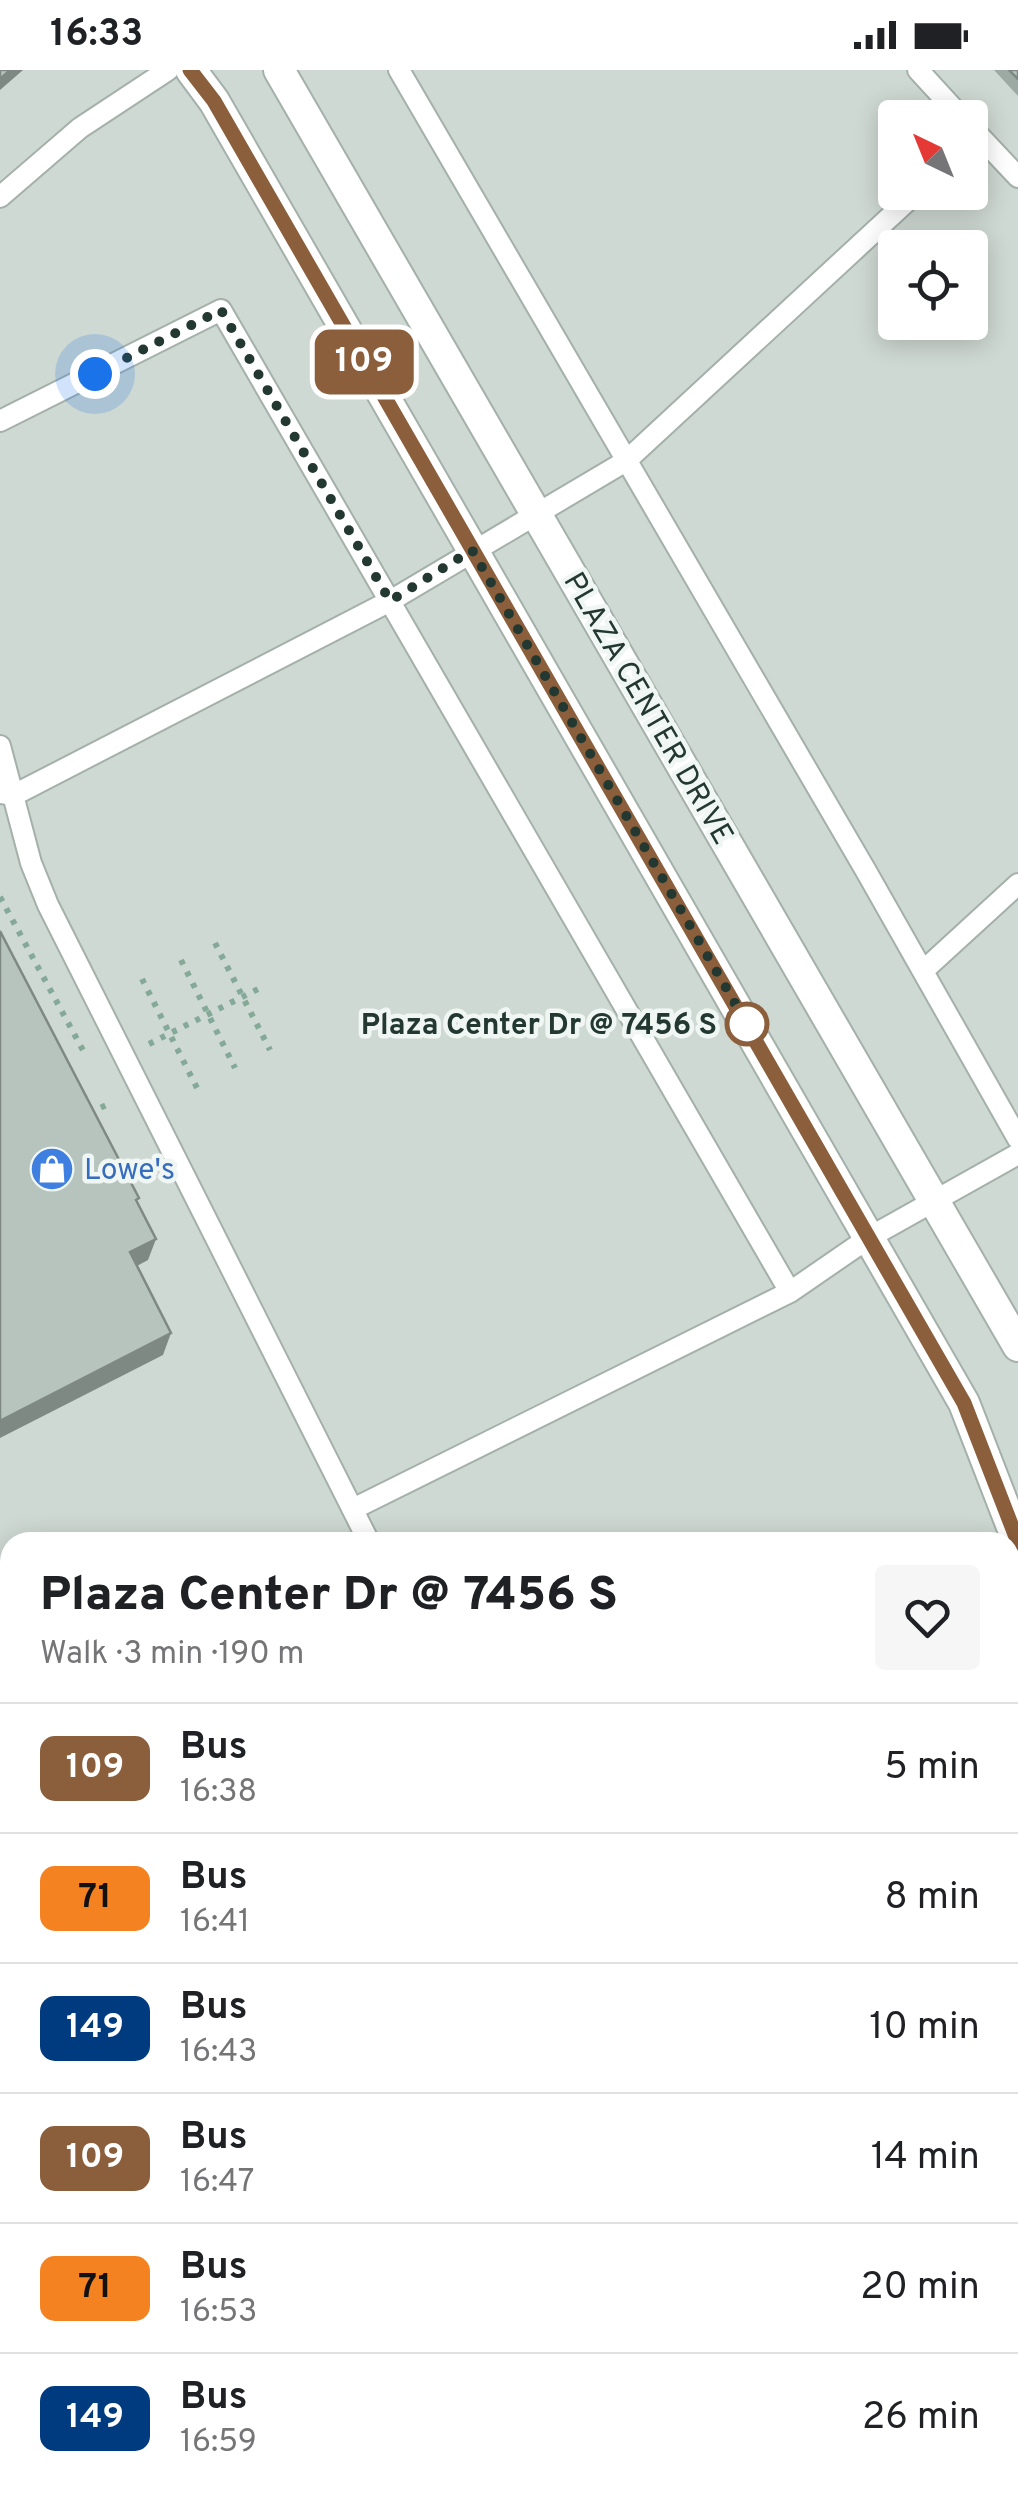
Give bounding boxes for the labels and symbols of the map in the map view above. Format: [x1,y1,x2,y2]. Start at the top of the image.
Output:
north arrow [878,100,988,210]
line badge: 109 [306,330,422,394]
your location [70,349,120,399]
street label: PLAZA CENTER DRIVE [554,567,740,852]
marker: Plaza Center Dr @ 7456 S [726,1003,768,1045]
place label: Plaza Center Dr @ 7456 S [361,1008,717,1045]
shop icon: Lowe's [29,1146,75,1192]
place label: Lowe's [84,1153,175,1190]

